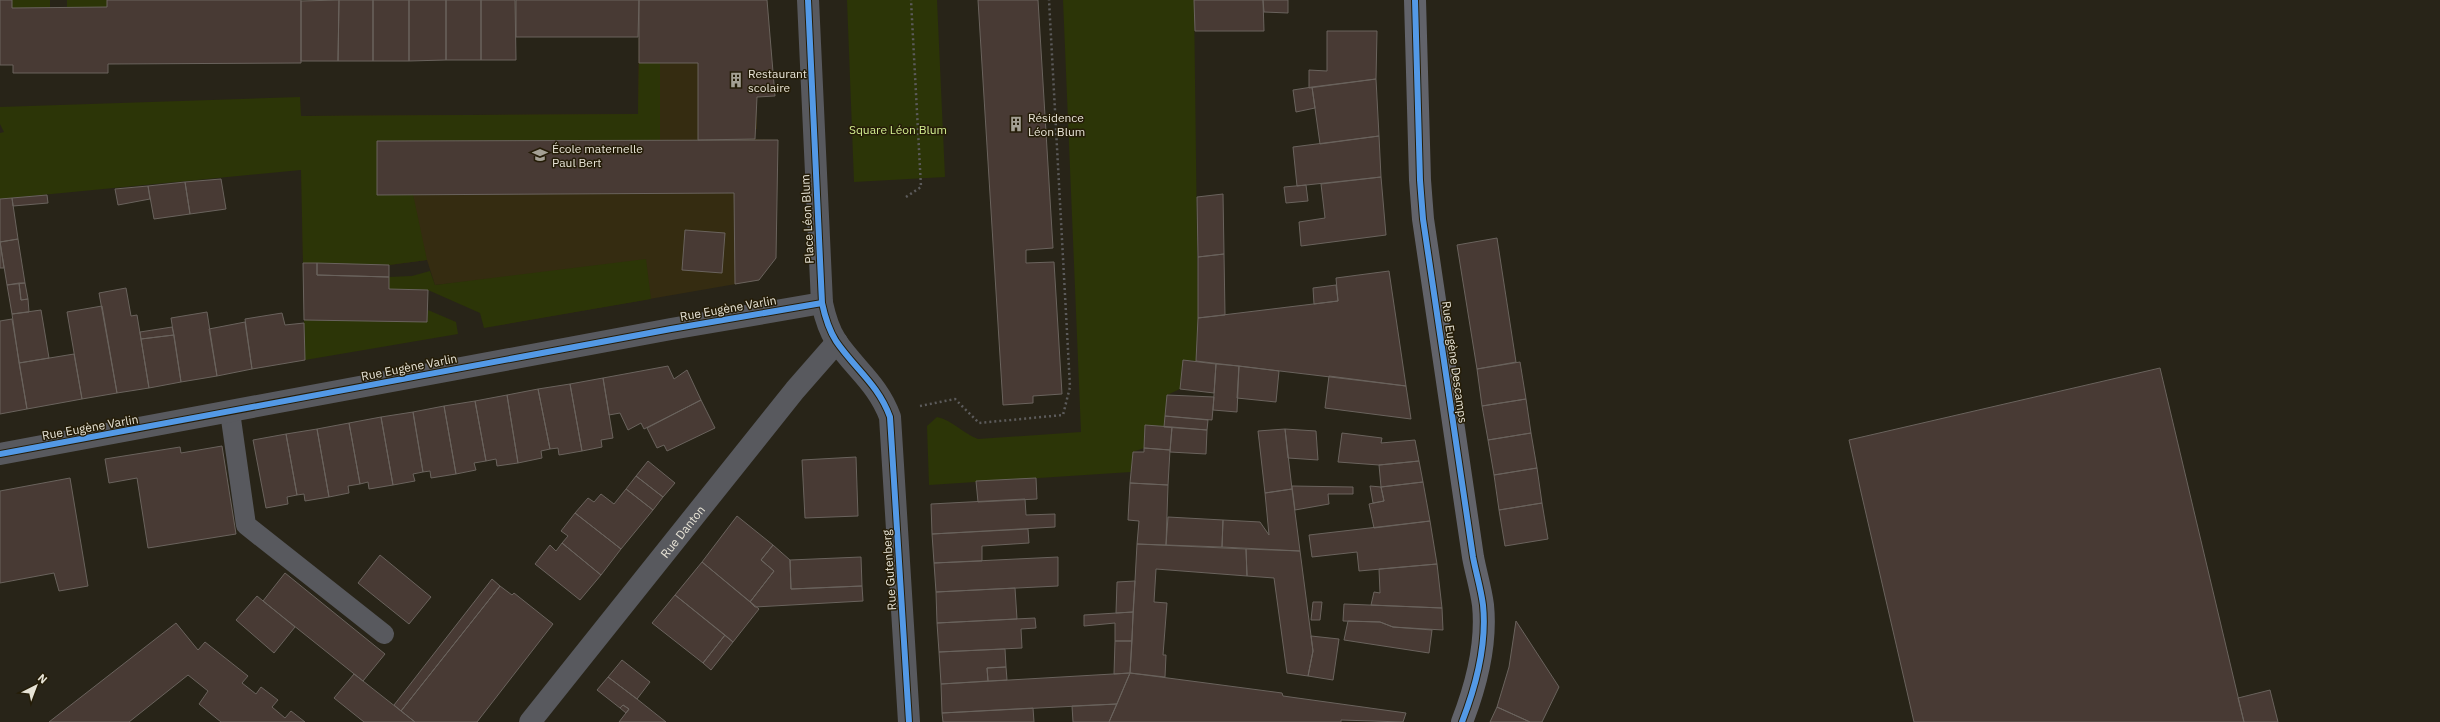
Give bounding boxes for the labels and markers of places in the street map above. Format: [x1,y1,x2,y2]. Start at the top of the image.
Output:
place label: Restaurant scolaire [748,66,807,95]
building icon: Restaurant scolaire [727,71,745,89]
place label: Résidence Léon Blum [1028,110,1085,139]
building icon: Résidence Léon Blum [1007,115,1025,133]
place label: École maternelle Paul Bert [552,141,643,170]
school or university icon: École maternelle Paul Bert [531,146,549,164]

